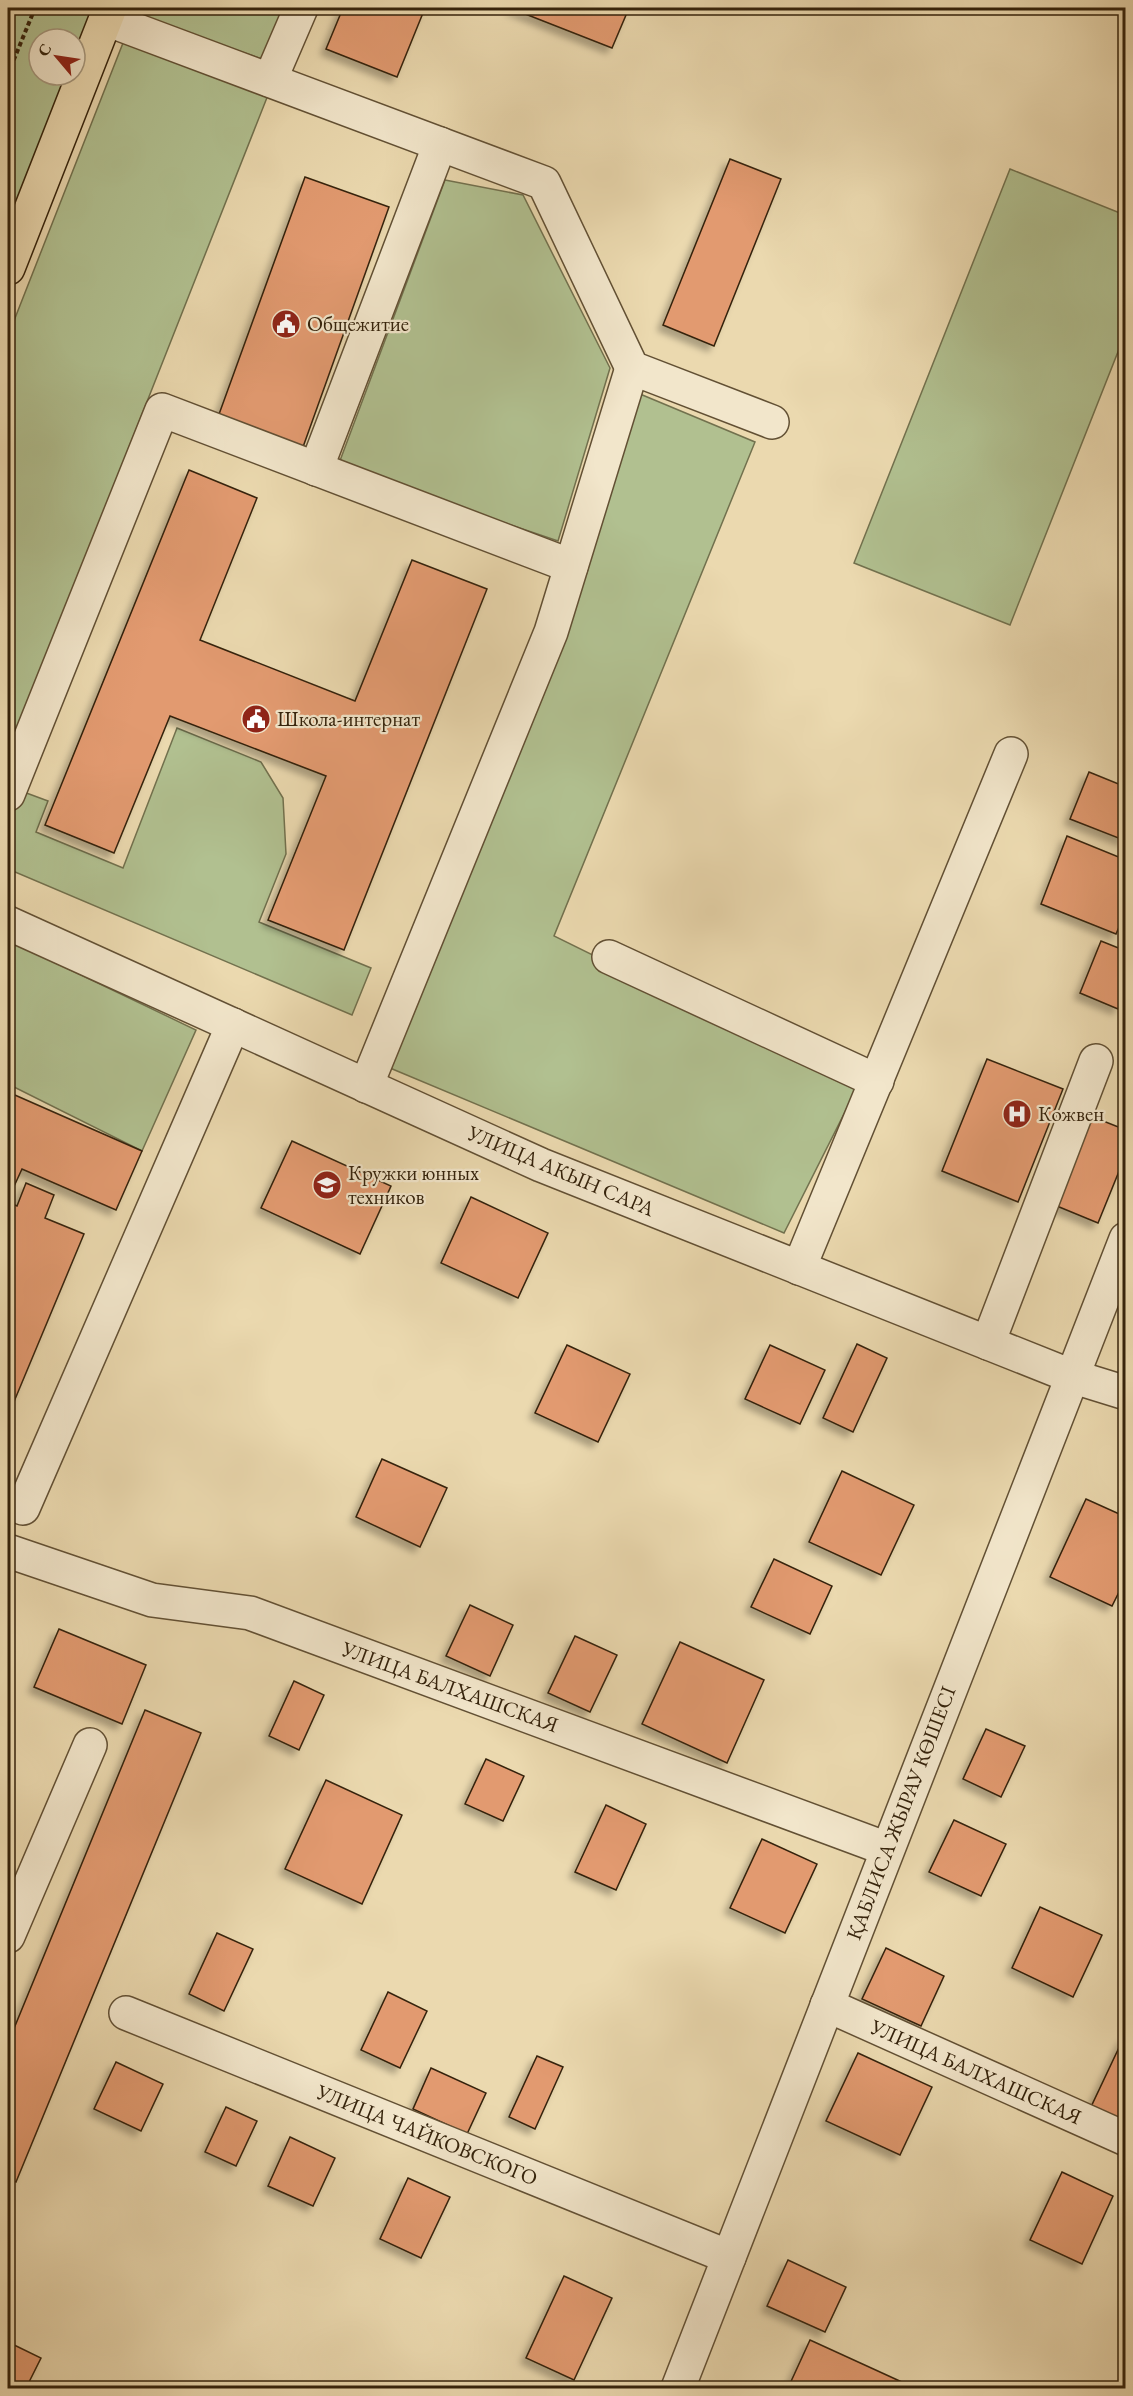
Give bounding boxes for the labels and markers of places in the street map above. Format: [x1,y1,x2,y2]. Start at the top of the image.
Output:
public building icon: Общежитие [270,308,302,340]
place label: Общежитие [307,310,409,337]
public building icon: Школа-интернат [240,703,272,735]
place label: Школа-интернат [277,705,420,732]
hospital icon: Кожвен [1001,1098,1033,1130]
place label: Кожвен [1038,1100,1104,1127]
place label: Кружки юнных техников [348,1159,479,1210]
school or university icon: Кружки юнных техников [311,1169,343,1201]

